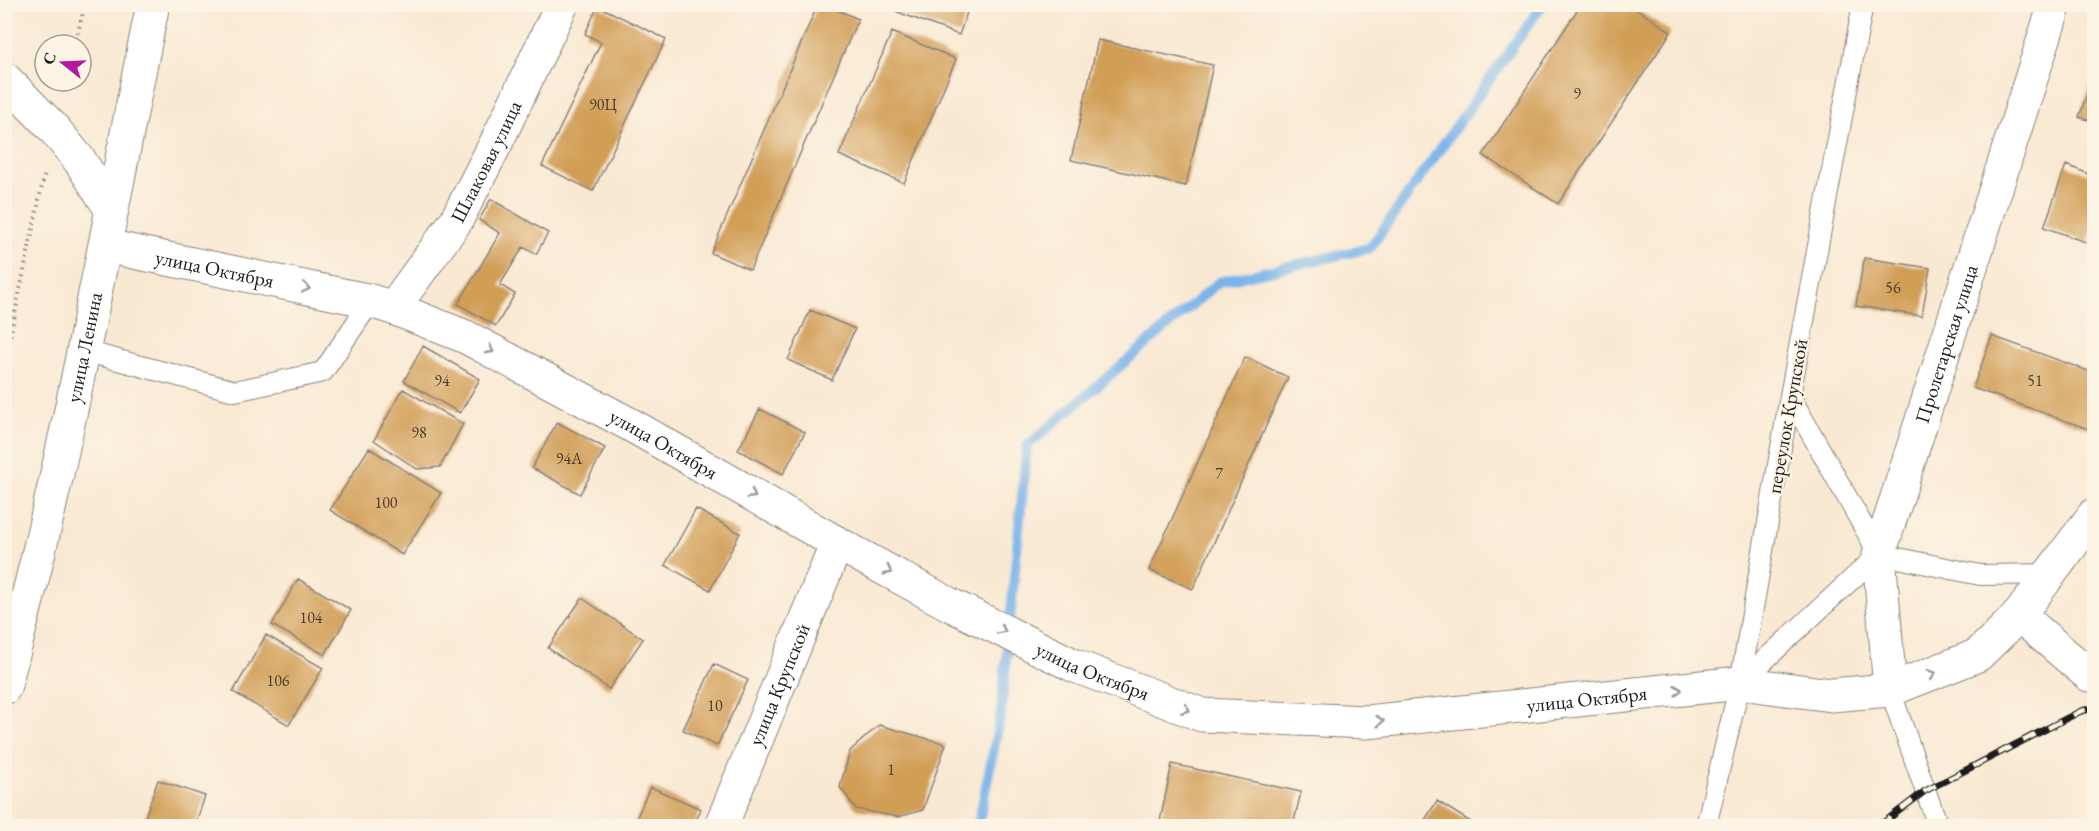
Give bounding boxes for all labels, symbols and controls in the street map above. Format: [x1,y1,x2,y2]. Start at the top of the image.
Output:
north arrow [33,33,93,93]
text: С [37,50,61,67]
house number: 9 [1573,83,1581,104]
house number: 90Ц [589,94,617,115]
street label: Шлаковая улица [444,96,527,227]
street label: улица Октября [153,244,276,294]
street label: Пролетарская улица [1909,261,1984,427]
house number: 56 [1885,277,1901,298]
one-way arrow [300,281,310,294]
street label: улица Ленина [60,290,108,405]
street label: переулок Крупской [1761,336,1813,495]
one-way arrow [483,343,494,354]
house number: 94 [434,370,450,391]
house number: 51 [2027,370,2043,391]
street label: улица Октября [605,403,723,485]
house number: 98 [411,422,427,443]
house number: 94А [556,448,583,469]
house number: 7 [1215,463,1223,484]
one-way arrow [746,488,756,499]
house number: 100 [374,492,398,513]
one-way arrow [882,564,892,575]
house number: 104 [299,607,323,628]
street label: улица Крупской [742,619,816,750]
one-way arrow [996,622,1007,634]
street label: улица Октября [1032,636,1153,706]
one-way arrow [1926,669,1937,681]
house number: 106 [266,670,290,691]
street label: улица Октября [1526,680,1648,718]
one-way arrow [1674,684,1683,696]
house number: 10 [707,695,723,716]
one-way arrow [1180,702,1191,714]
one-way arrow [1375,715,1385,728]
house number: 1 [887,759,895,780]

